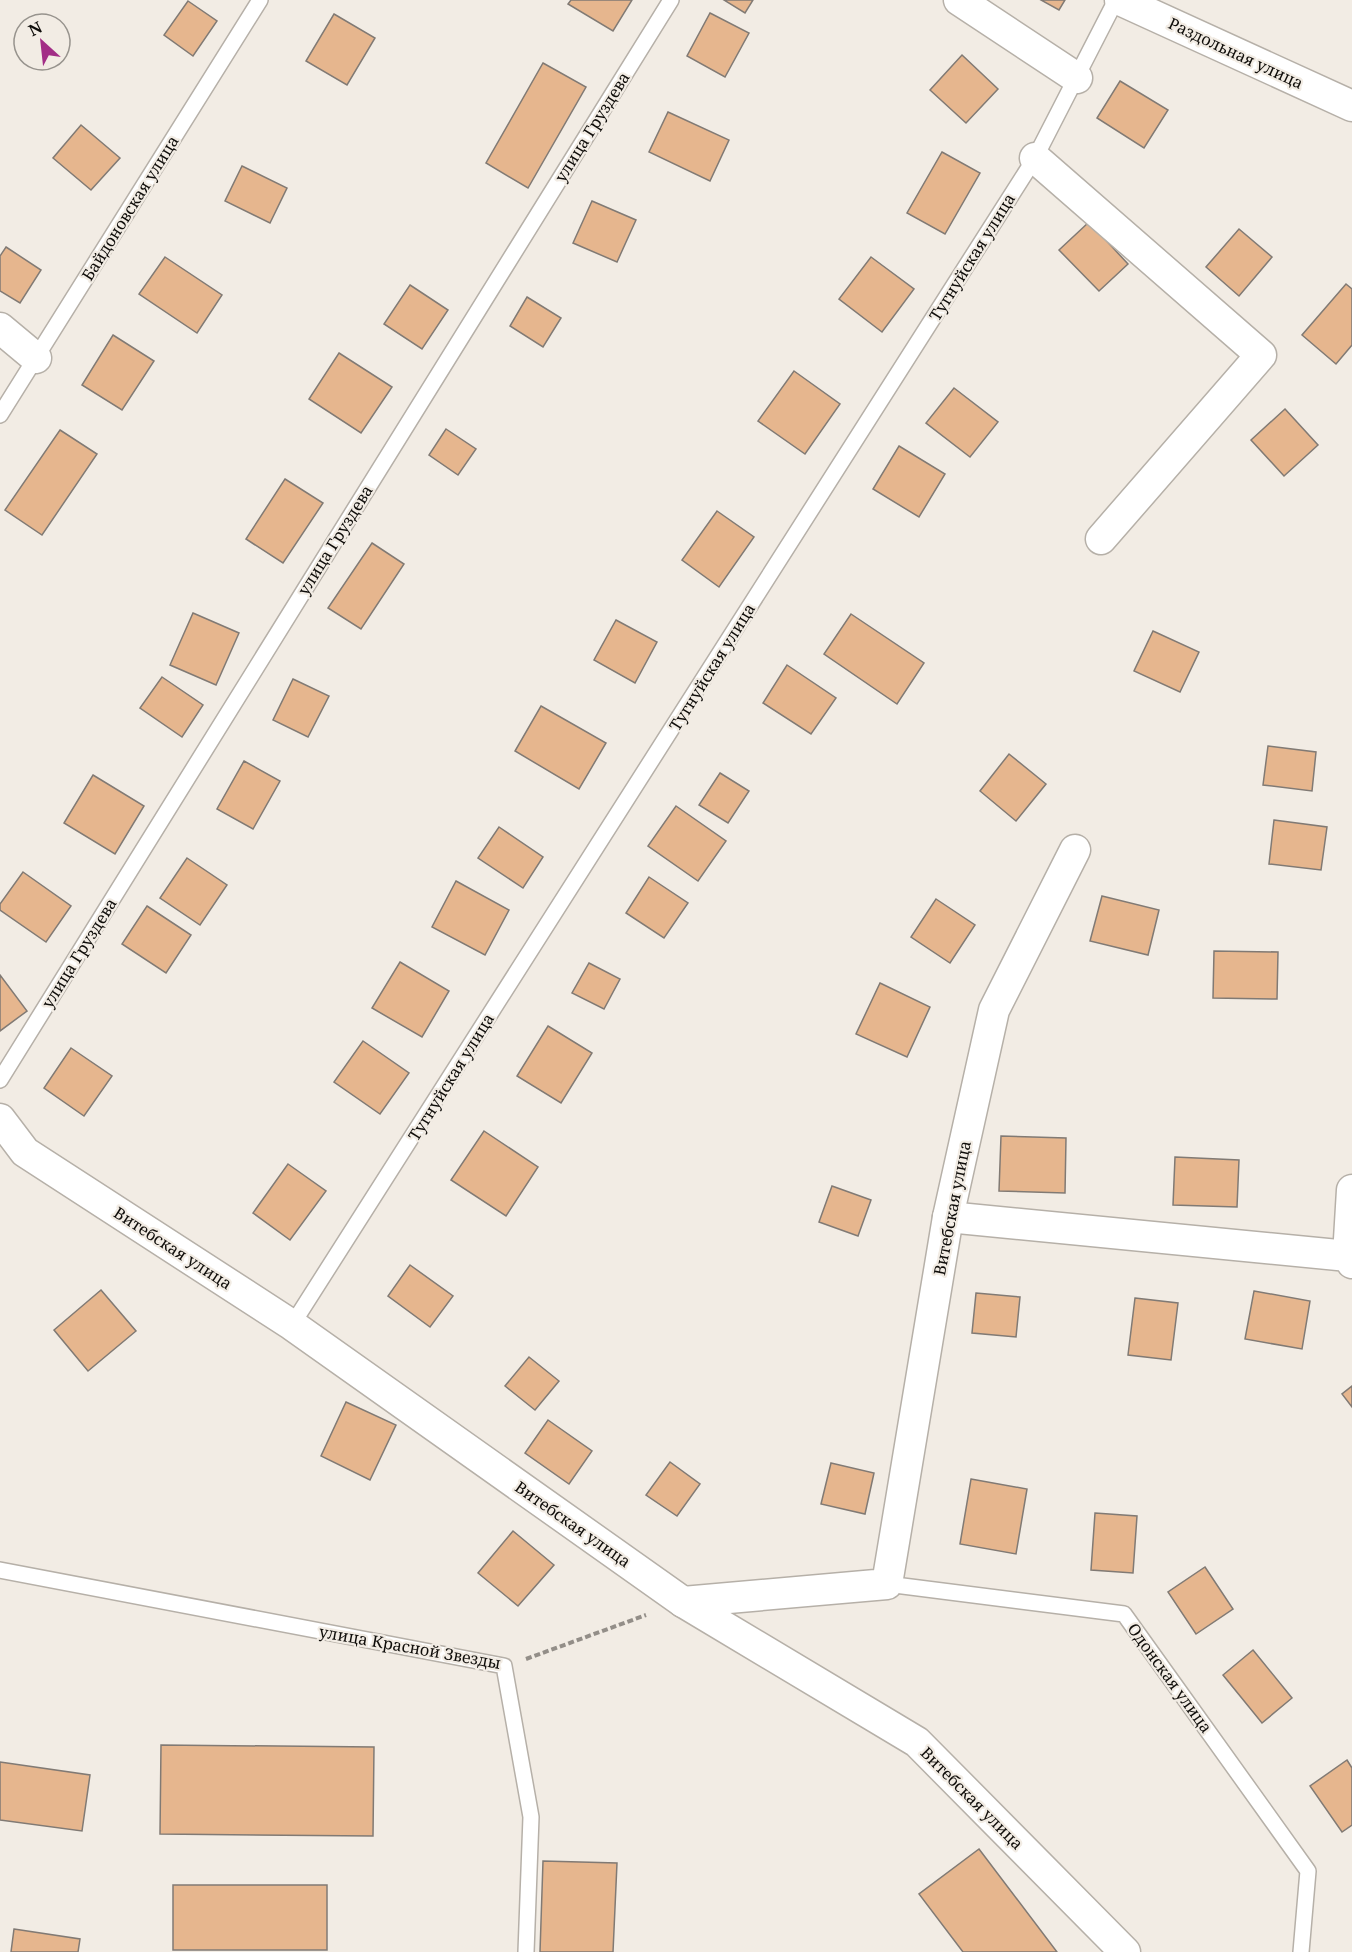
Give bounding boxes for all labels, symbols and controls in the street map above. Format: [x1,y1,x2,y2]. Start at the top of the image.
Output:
north arrow [12,12,72,72]
street label: Раздольная улица [1165,12,1307,94]
text: N [25,16,46,41]
street label: улица Груздева [549,68,635,186]
street label: Байдоновская улица [76,131,184,285]
street label: Тугнуйская улица [924,189,1020,325]
street label: улица Груздева [292,481,378,599]
street label: Тугнуйская улица [664,599,760,735]
street label: улица Груздева [36,894,122,1012]
street label: Тугнуйская улица [403,1009,499,1145]
street label: Витебская улица [928,1139,976,1277]
street label: Витебская улица [110,1202,236,1294]
street label: Витебская улица [511,1476,635,1572]
street label: Одонская улица [1123,1619,1217,1737]
street label: улица Красной Звезды [317,1620,503,1674]
street label: Витебская улица [916,1742,1028,1854]

